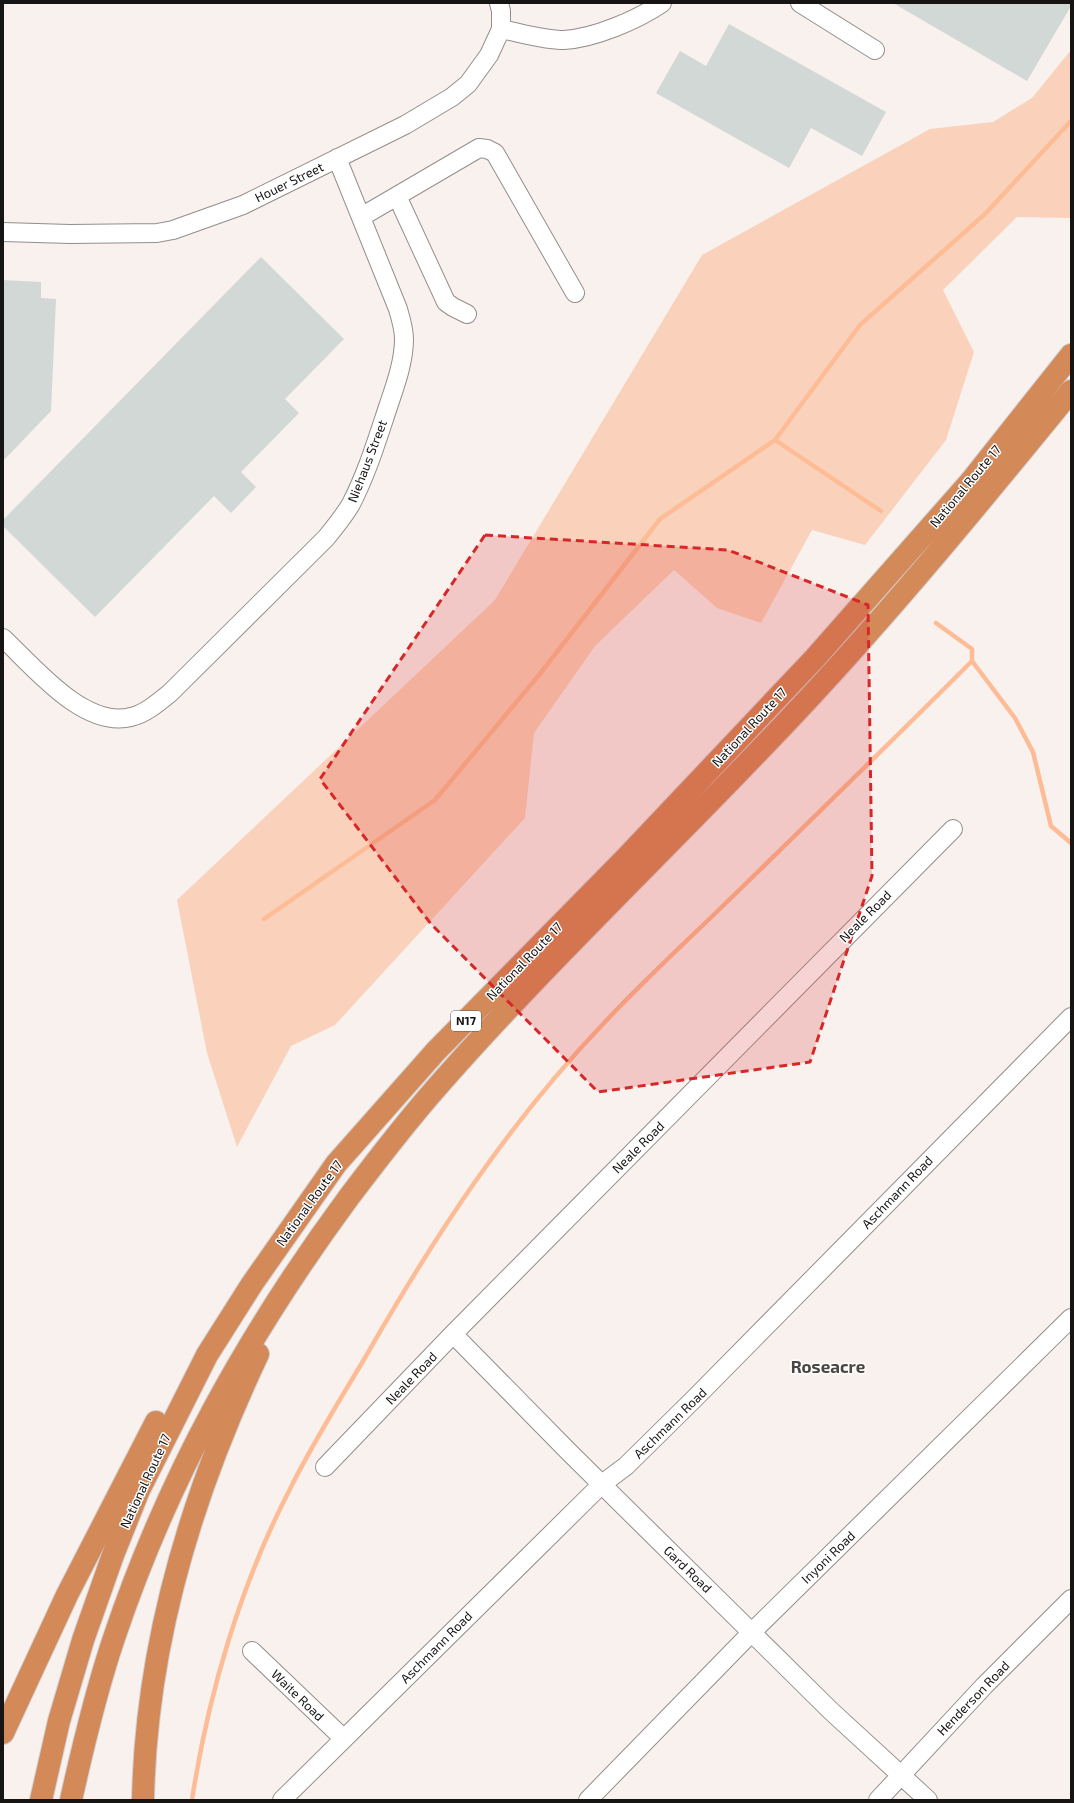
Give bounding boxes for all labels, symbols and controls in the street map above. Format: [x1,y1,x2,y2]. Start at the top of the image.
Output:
street label: Houer Street [252,158,326,206]
street label: Niehaus Street [344,417,390,505]
street label: National Route 17 [926,441,1004,530]
street label: National Route 17 [708,684,790,770]
street label: Neale Road [836,887,894,945]
street label: National Route 17 [483,918,566,1003]
road number: N17 [451,1011,481,1031]
street label: Neale Road [609,1118,667,1176]
street label: Aschmann Road [858,1152,936,1232]
street label: National Route 17 [272,1157,346,1249]
street label: Neale Road [382,1348,440,1408]
district label: Roseacre [791,1356,865,1376]
street label: Aschmann Road [630,1384,710,1462]
street label: National Route 17 [116,1431,174,1531]
street label: Inyoni Road [798,1527,858,1587]
street label: Gard Road [661,1542,715,1596]
street label: Aschmann Road [397,1608,475,1686]
street label: Henderson Road [933,1657,1013,1739]
street label: Waite Road [268,1666,328,1724]

